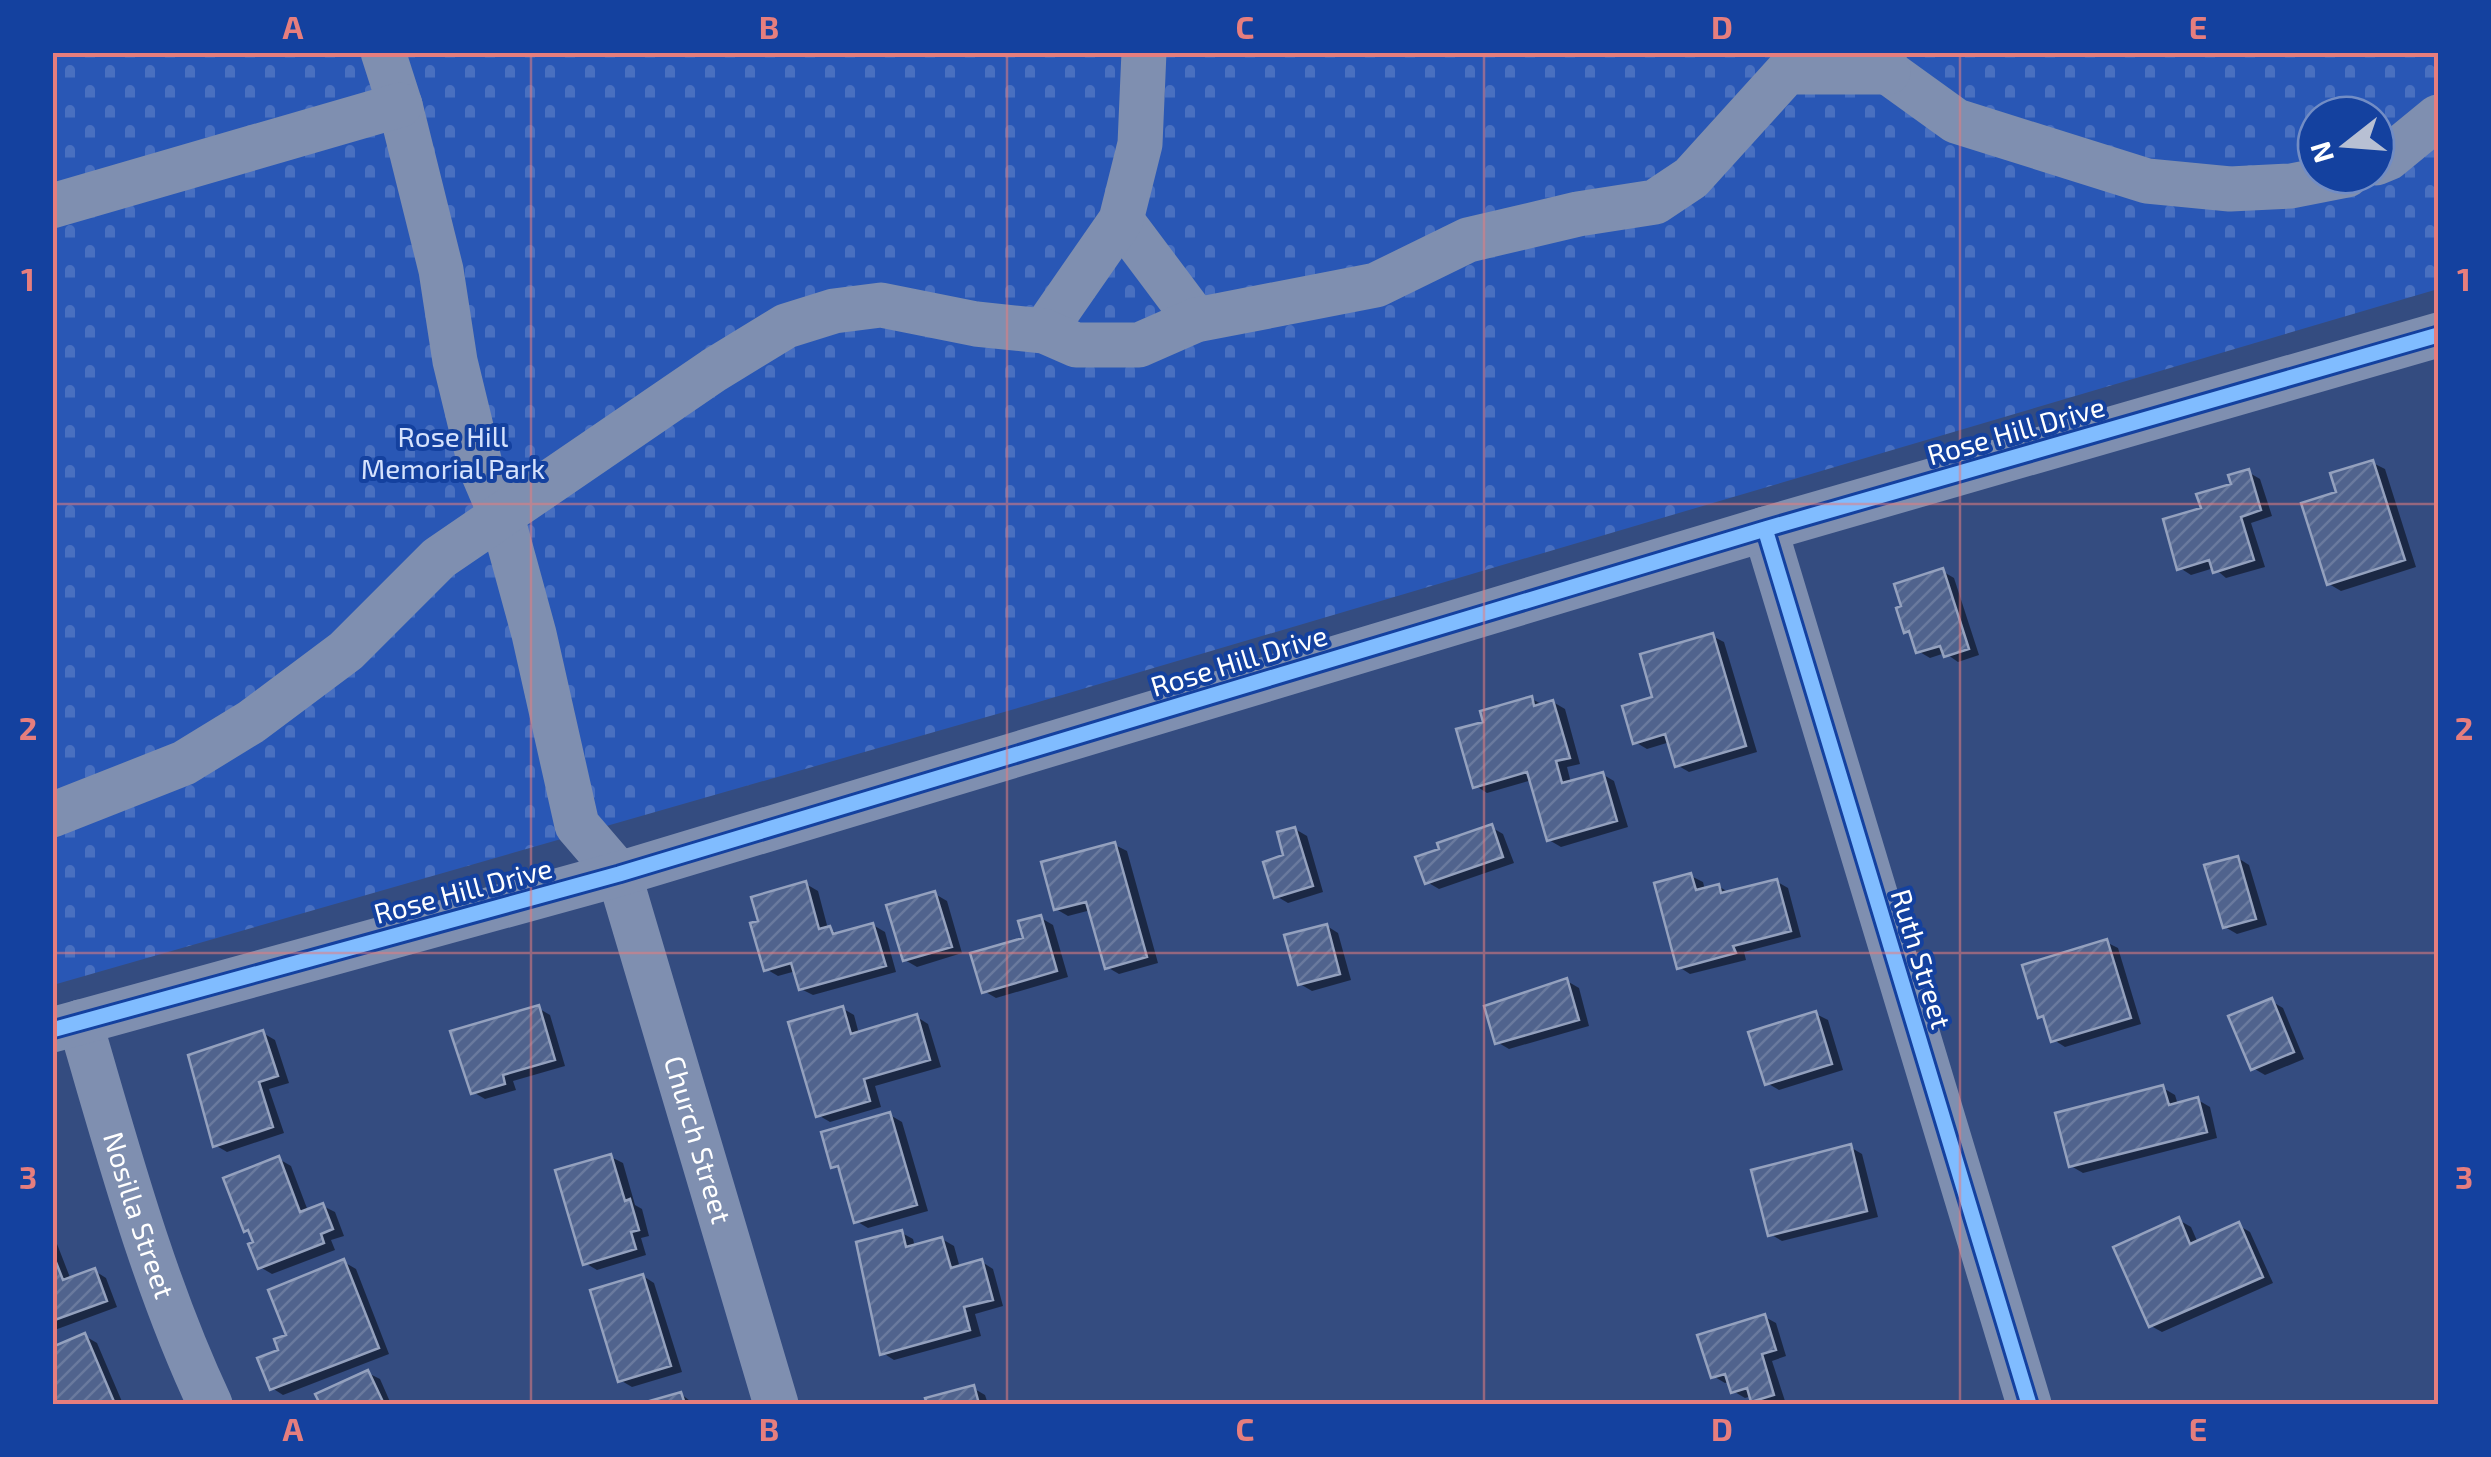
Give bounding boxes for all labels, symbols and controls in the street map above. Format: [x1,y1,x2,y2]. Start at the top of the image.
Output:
text: A [283,7,304,45]
text: B [759,7,779,45]
text: C [1236,7,1254,45]
text: D [1711,7,1733,45]
text: E [2189,7,2207,45]
north arrow [2296,95,2396,195]
text: N [2302,138,2340,167]
text: 1 [21,259,35,297]
text: 1 [2457,259,2471,297]
street label: Rose Hill Drive [1923,388,2108,472]
park label: Rose Hill Memorial Park [361,419,545,485]
street label: Rose Hill Drive [1146,617,1331,703]
text: 2 [19,708,37,746]
text: 2 [2455,708,2473,746]
street label: Rose Hill Drive [370,850,555,930]
street label: Ruth Street [1885,885,1959,1033]
street label: Church Street [658,1052,740,1227]
street label: Nosilla Street [97,1128,183,1303]
text: 3 [19,1157,37,1195]
text: 3 [2455,1157,2473,1195]
text: A [283,1409,304,1447]
text: B [759,1409,779,1447]
text: C [1236,1409,1254,1447]
text: D [1711,1409,1733,1447]
text: E [2189,1409,2207,1447]

